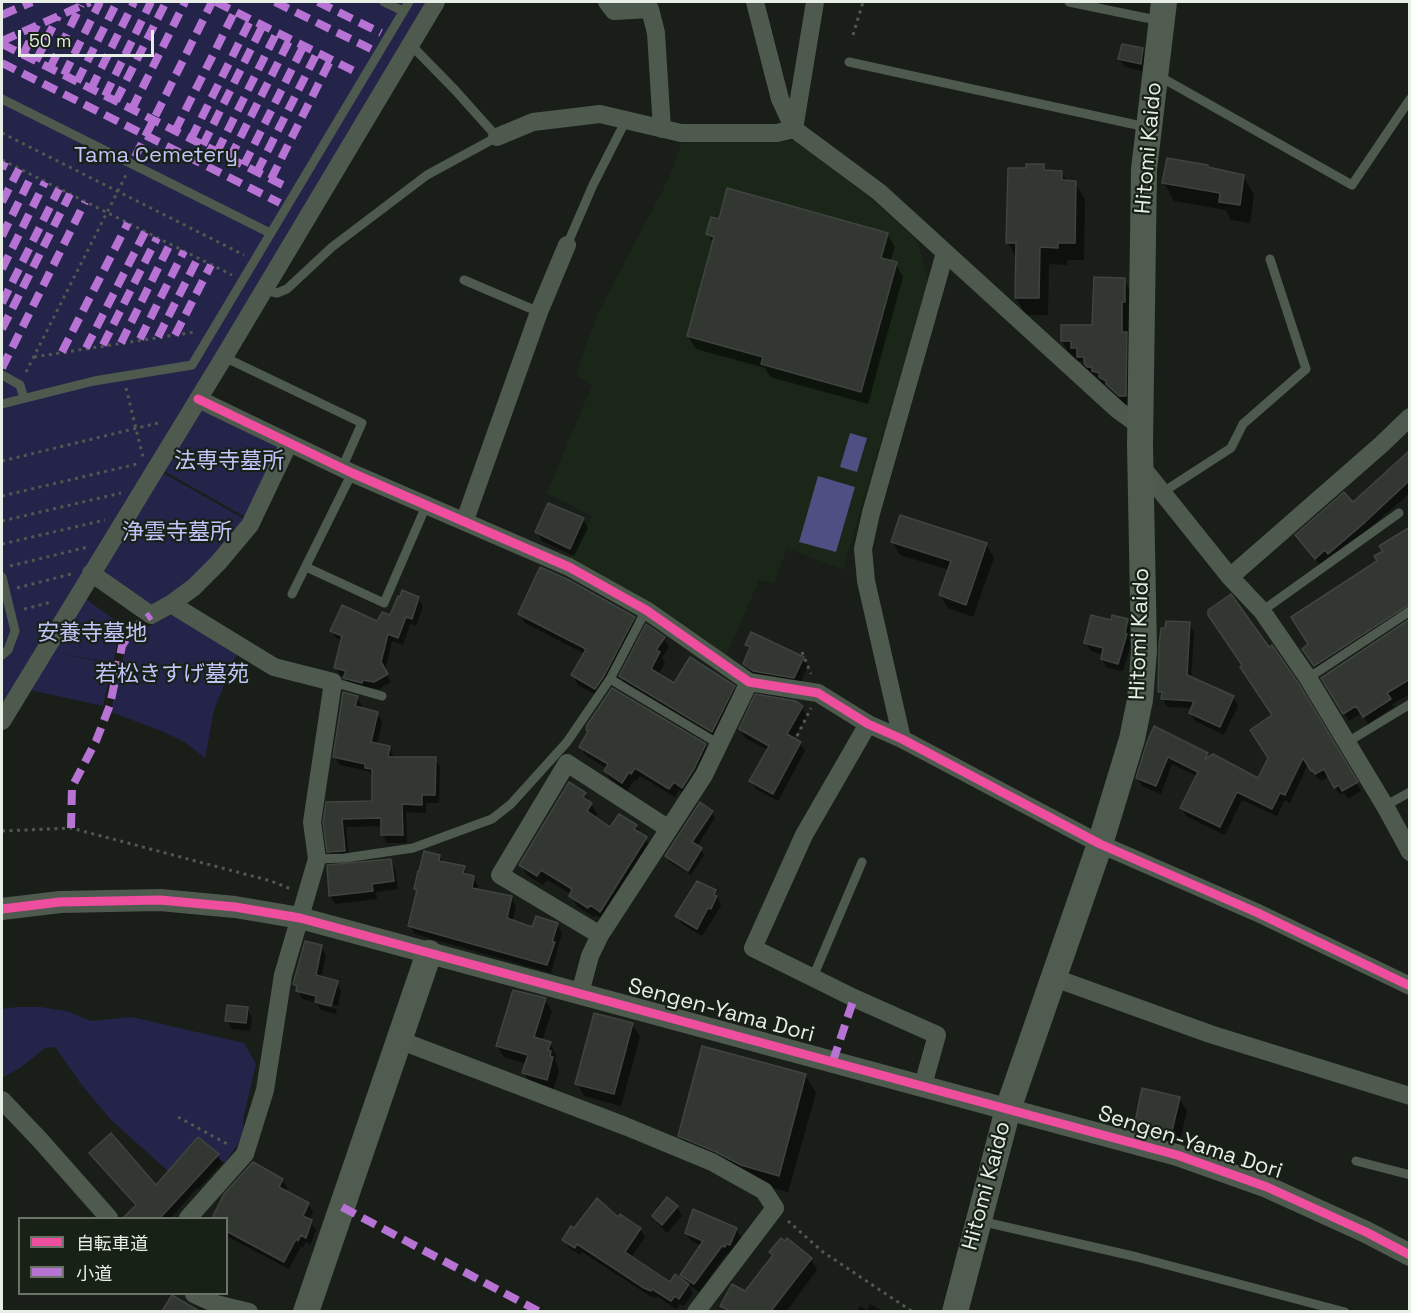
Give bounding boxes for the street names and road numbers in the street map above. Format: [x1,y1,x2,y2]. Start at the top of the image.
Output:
street label: Hitomi Kaido [1130,81,1168,215]
street label: Hitomi Kaido [1124,567,1156,701]
street label: Sengen-Yama Dori [625,973,817,1049]
street label: Sengen-Yama Dori [1095,1101,1285,1185]
street label: Hitomi Kaido [957,1119,1017,1253]

